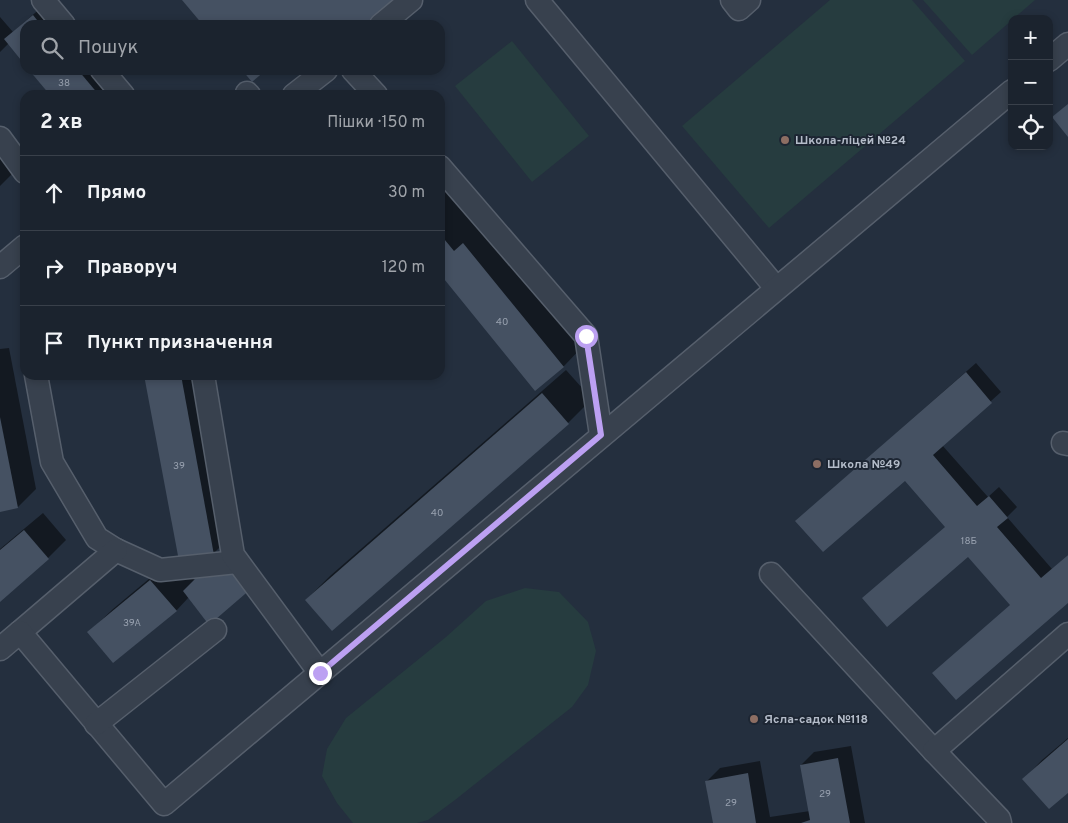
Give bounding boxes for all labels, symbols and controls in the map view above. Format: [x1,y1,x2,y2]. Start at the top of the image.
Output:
map controls [1008,15,1053,150]
button: + [1008,15,1053,60]
search box [20,20,445,75]
icon: search [38,34,66,62]
text: Пошук [78,36,138,60]
button: − [1008,60,1053,105]
house number: 38 [58,77,70,90]
button: locate [1008,105,1053,150]
text: 2 хв [40,109,83,136]
text: Пішки · 150 m [327,113,425,133]
place label: Школа-ліцей №24 [795,133,906,149]
marker: Школа-ліцей №24 [779,134,791,146]
icon: ahead [40,179,68,207]
text: Прямо [87,181,146,205]
text: 30 m [388,183,425,203]
icon: right [40,254,68,282]
text: Праворуч [87,256,178,280]
text: 120 m [382,258,425,278]
house number: 40 [496,316,508,329]
route start [575,325,598,348]
icon: arrive [40,329,68,357]
text: Пункт призначення [87,331,273,355]
place label: Школа №49 [827,457,900,473]
marker: Школа №49 [811,458,823,470]
house number: 39 [173,460,185,473]
house number: 40 [431,507,443,520]
house number: 18Б [961,535,977,548]
house number: 39А [123,617,141,630]
route end [309,662,332,685]
place label: Ясла-садок №118 [764,712,868,728]
marker: Ясла-садок №118 [748,713,760,725]
house number: 29 [819,788,831,801]
house number: 29 [725,797,737,810]

